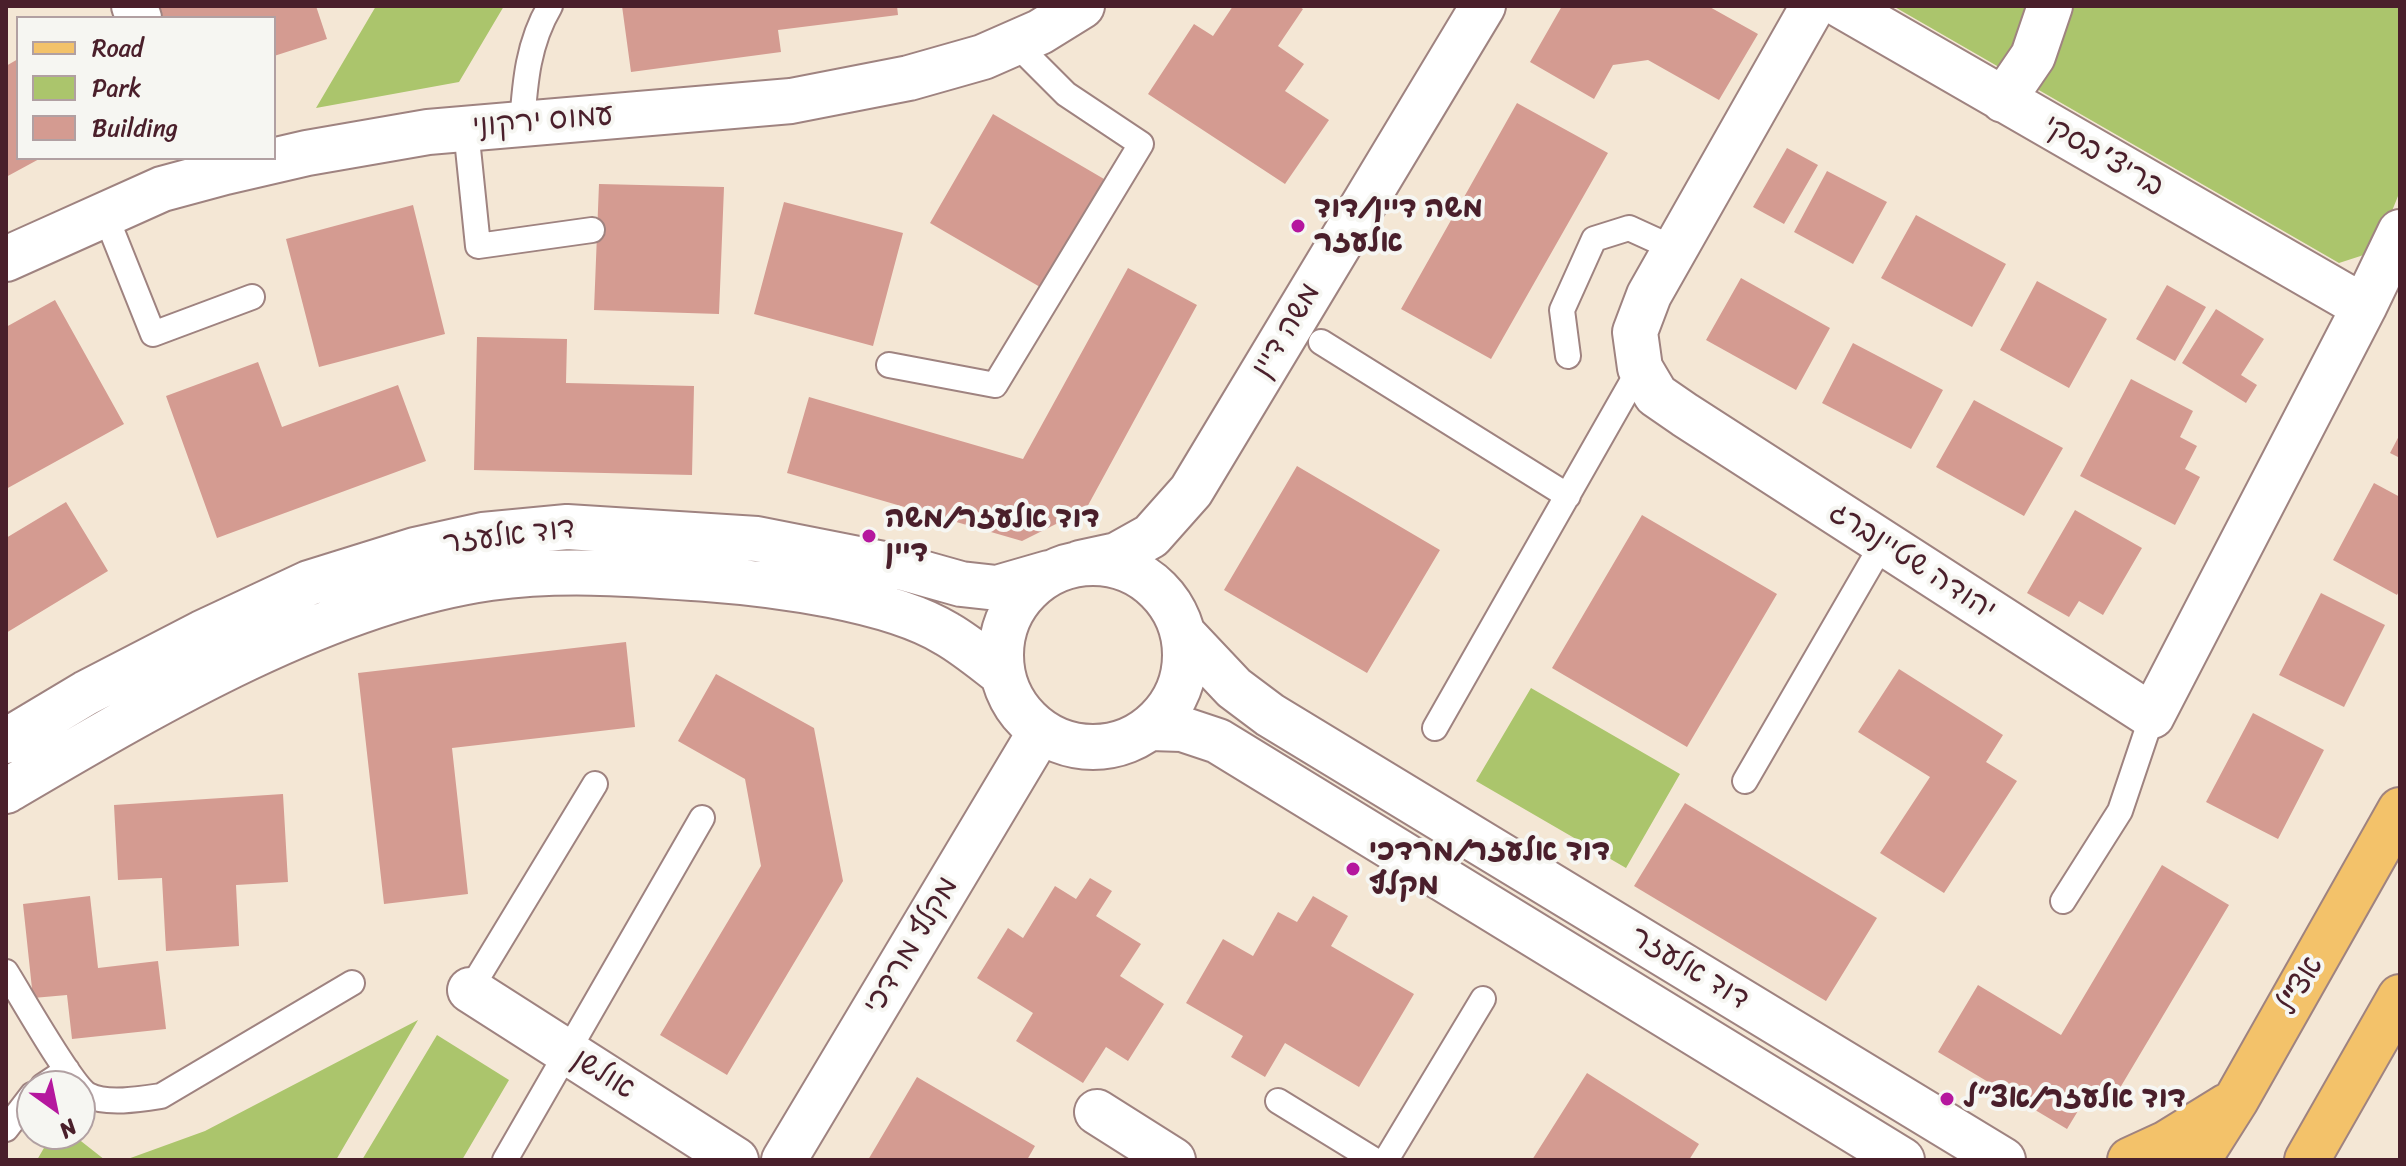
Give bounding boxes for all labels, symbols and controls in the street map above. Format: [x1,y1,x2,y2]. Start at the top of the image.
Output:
legend [16,16,276,160]
text: Road [92,27,143,69]
text: Park [92,67,141,109]
street label: עמוס ירקוני [471,98,615,146]
text: Building [92,107,178,149]
street label: בריצ'בסקי [2036,108,2170,206]
place label: משה דיין/דוד אלעזר [1314,191,1483,262]
marker: משה דיין/דוד אלעזר [1289,217,1307,235]
street label: משה דיין [1245,277,1329,385]
street label: יהודה שטיינברג [1822,495,2002,629]
place label: דוד אלעזר/משה דיין [885,501,1100,572]
street label: דוד אלעזר [441,511,577,563]
marker: דוד אלעזר/משה דיין [860,527,878,545]
place label: דוד אלעזר/מרדכי מקלף [1369,834,1610,904]
marker: דוד אלעזר/מרדכי מקלף [1344,860,1362,878]
street label: מקלף מרדכי [857,871,967,1021]
street label: דוד אלעזר [1623,919,1755,1019]
street label: אצ"ל [2270,950,2332,1022]
street label: אולשן [565,1042,641,1108]
north arrow [16,1070,96,1150]
place label: דוד אלעזר/אצ״ל [1963,1081,2186,1117]
marker: דוד אלעזר/אצ״ל [1938,1090,1956,1108]
text: N [51,1108,85,1149]

